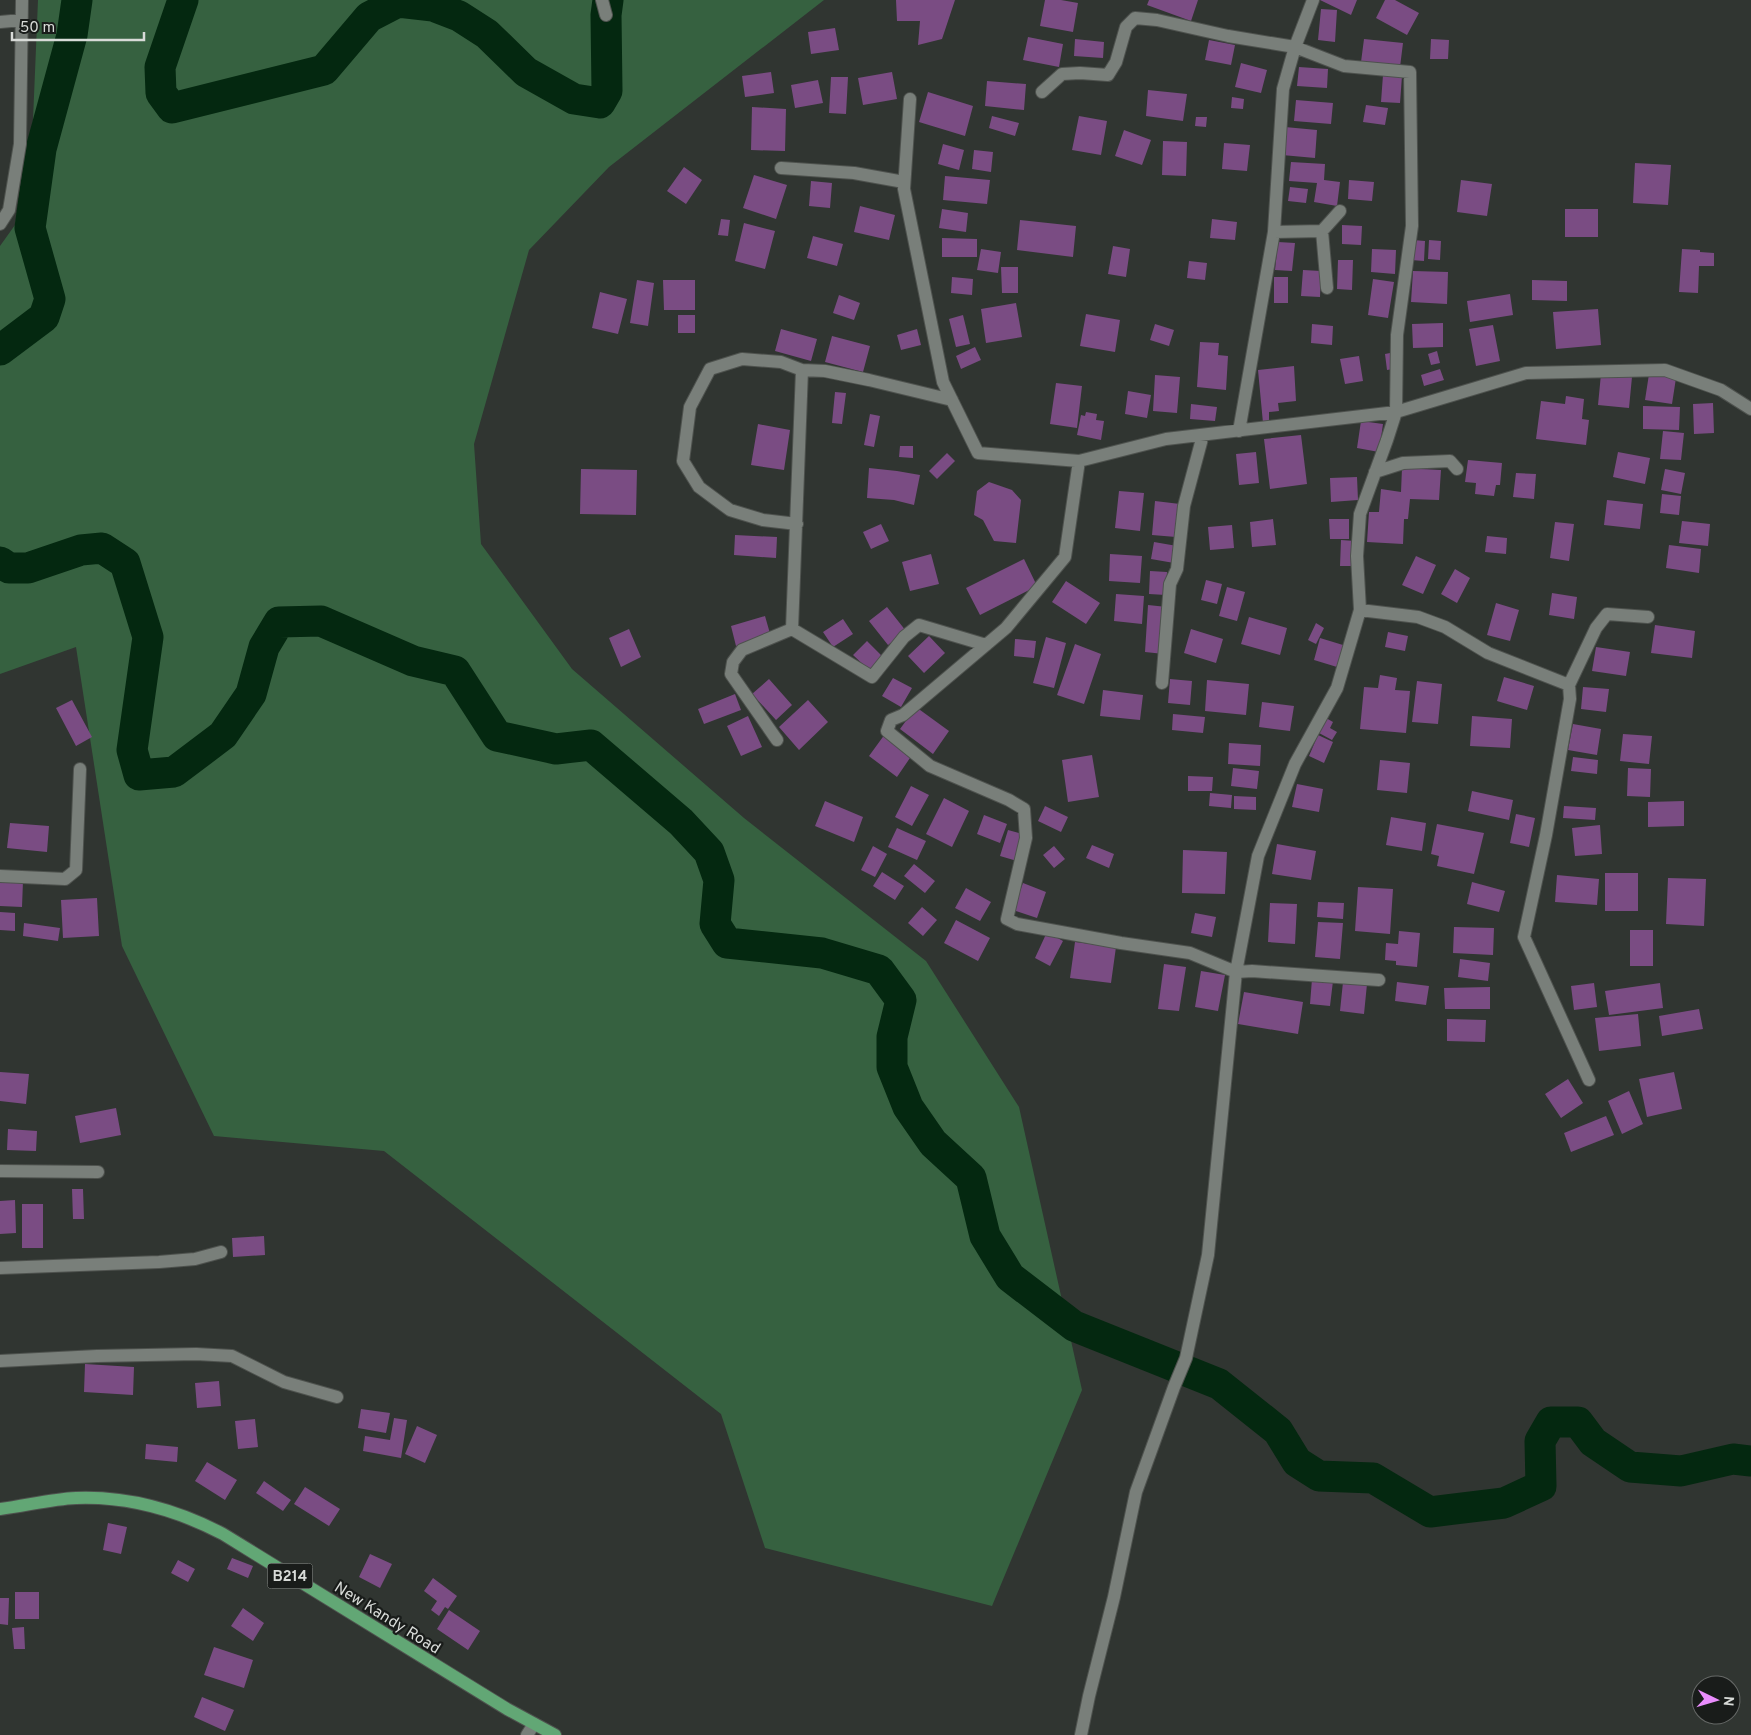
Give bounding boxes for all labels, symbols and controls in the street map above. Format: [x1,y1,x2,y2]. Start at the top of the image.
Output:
scale bar [12,10,145,42]
text: 50 m [20,19,55,38]
road number: B214 [268,1564,312,1588]
street label: New Kandy Road [330,1578,444,1659]
north arrow [1691,1675,1741,1725]
text: N [1719,1695,1736,1707]

